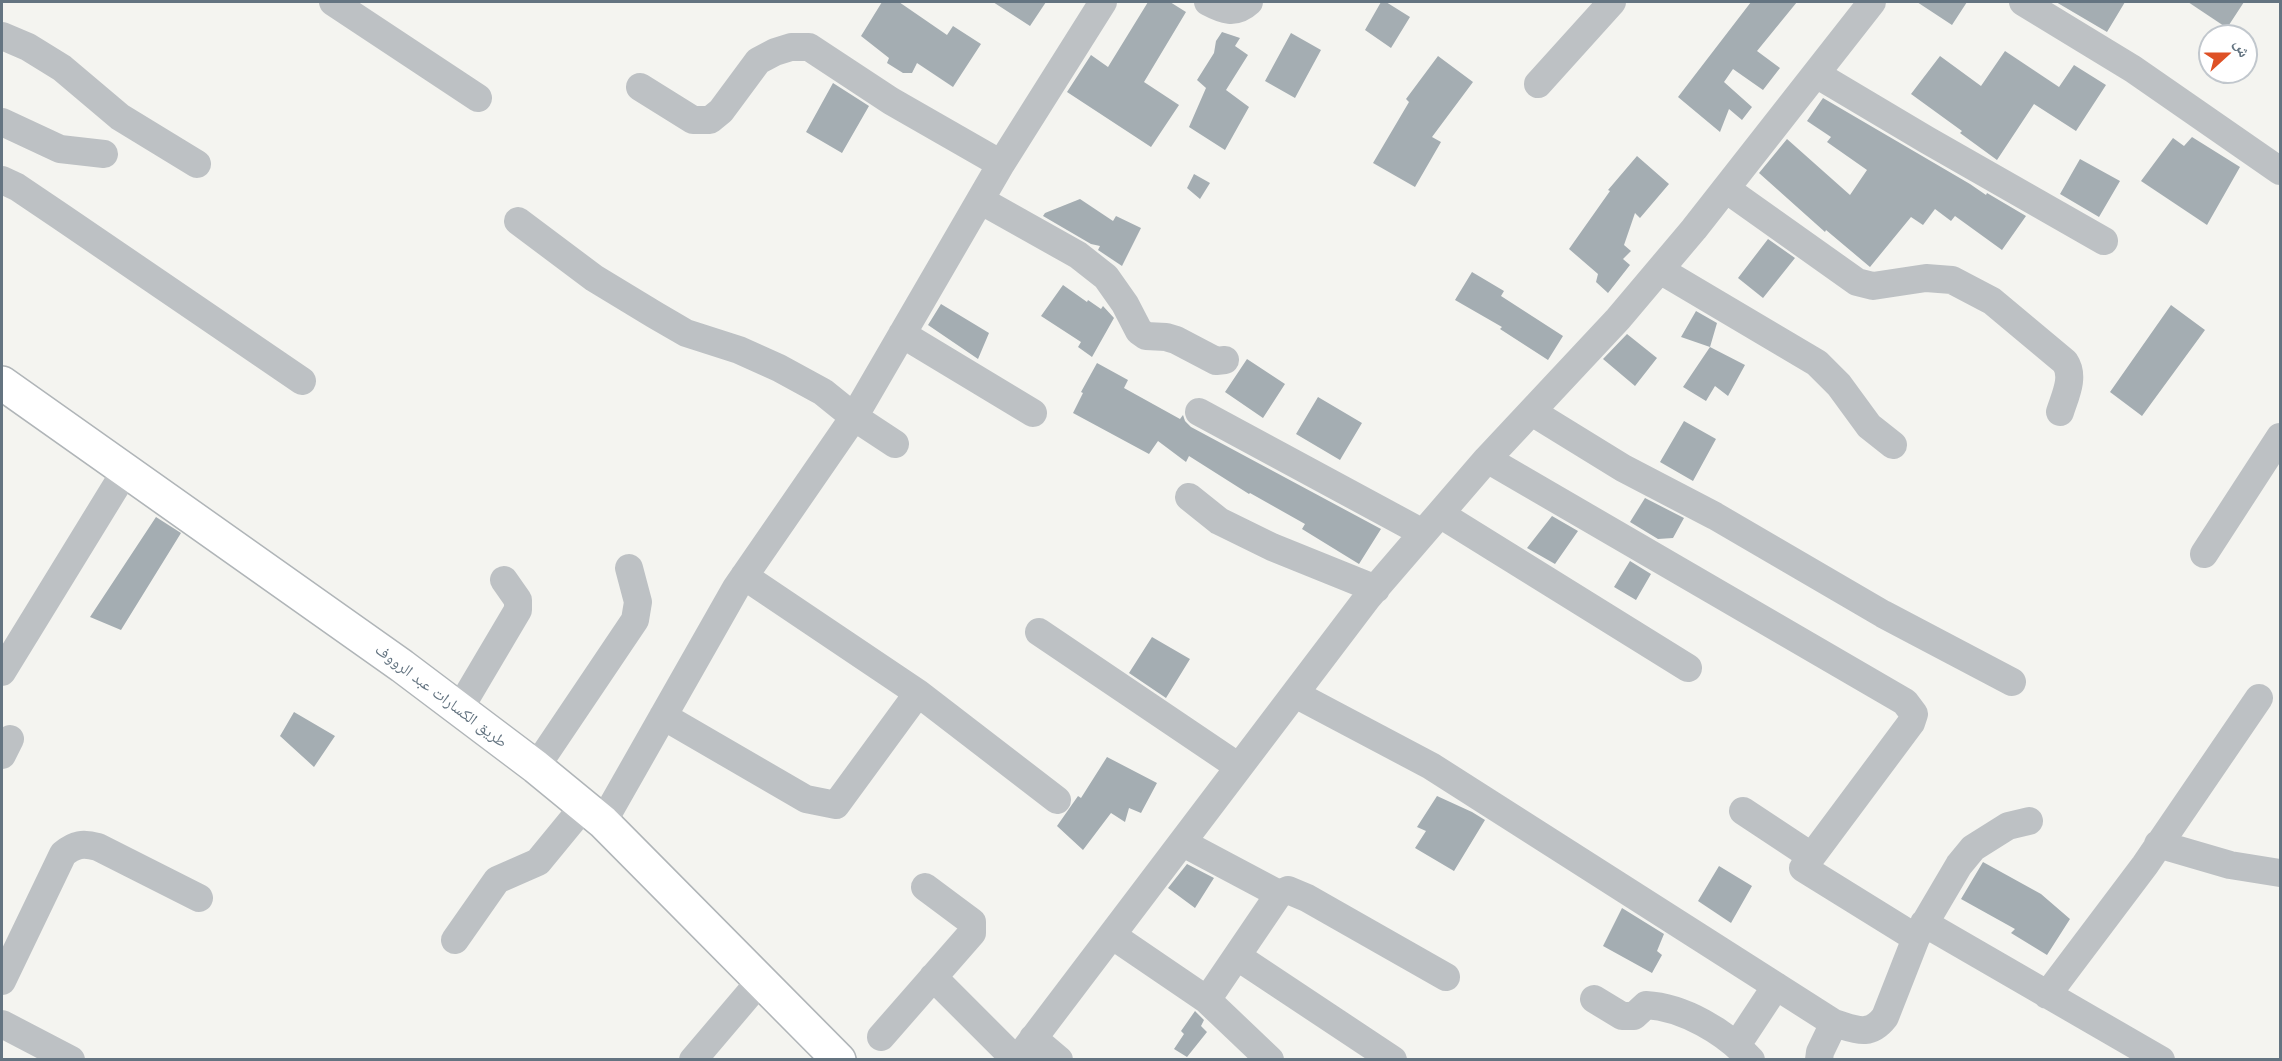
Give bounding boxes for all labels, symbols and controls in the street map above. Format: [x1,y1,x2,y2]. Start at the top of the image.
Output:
north arrow [2198,24,2258,84]
text: ش [2231,37,2255,60]
street label: طريق الكسارات عبد الرووف [371,640,511,752]

